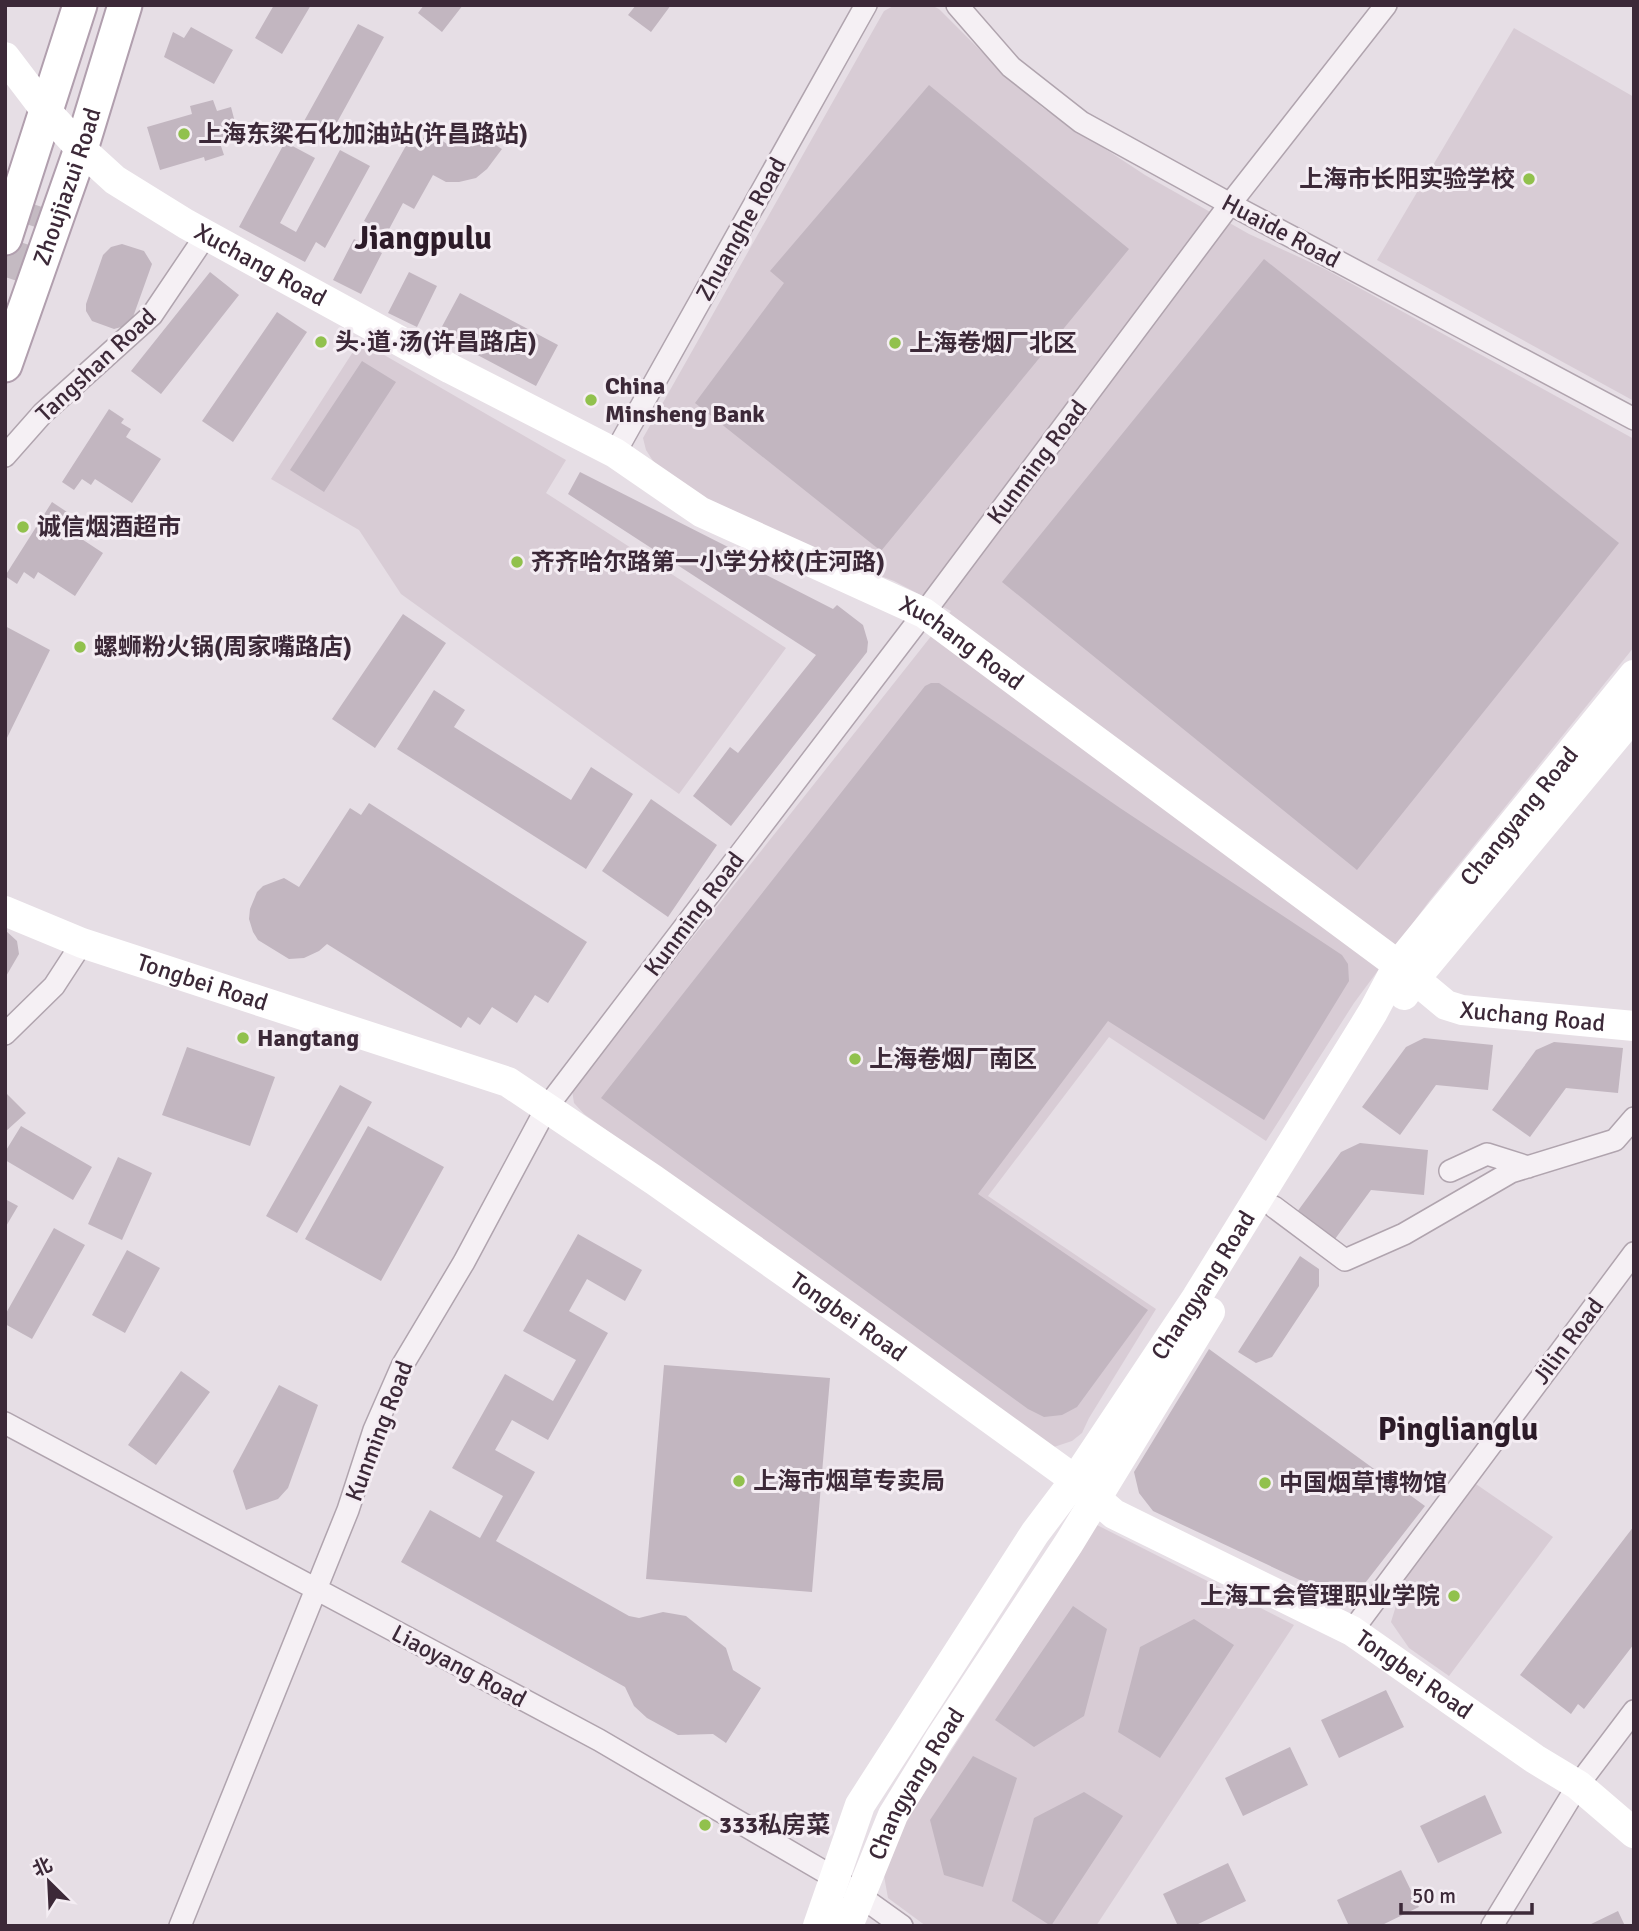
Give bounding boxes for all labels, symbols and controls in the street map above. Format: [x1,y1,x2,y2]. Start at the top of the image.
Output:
street label: Zhoujiazui Road [26,104,108,269]
place label: 上海东梁石化加油站(许昌路站) [198,119,528,149]
marker: 上海东梁石化加油站(许昌路站) [176,126,192,142]
street label: Zhuanghe Road [689,152,793,306]
place label: 上海市长阳实验学校 [1299,164,1515,194]
marker: 上海市长阳实验学校 [1521,171,1537,187]
street label: Huaide Road [1217,187,1345,275]
street label: Xuchang Road [189,217,332,313]
district label: Jiangpulu [354,219,492,258]
street label: Tangshan Road [30,302,162,428]
place label: 头·道·汤(许昌路店) [335,327,537,357]
place label: 上海卷烟厂北区 [909,328,1077,358]
marker: 头·道·汤(许昌路店) [313,334,329,350]
marker: 上海卷烟厂北区 [887,335,903,351]
place label: China Minsheng Bank [605,371,765,429]
marker: China Minsheng Bank [583,392,599,408]
street label: Kunming Road [980,394,1094,530]
place label: 诚信烟酒超市 [37,512,181,542]
marker: 诚信烟酒超市 [15,519,31,535]
place label: 齐齐哈尔路第一小学分校(庄河路) [531,547,885,577]
marker: 齐齐哈尔路第一小学分校(庄河路) [509,554,525,570]
street label: Xuchang Road [895,589,1030,697]
place label: 螺蛳粉火锅(周家嘴路店) [94,632,352,662]
marker: 螺蛳粉火锅(周家嘴路店) [72,639,88,655]
street label: Changyang Road [1454,740,1585,892]
street label: Kunming Road [637,846,751,982]
street label: Tongbei Road [133,947,272,1018]
street label: Xuchang Road [1459,995,1607,1038]
place label: Hangtang [257,1023,359,1053]
marker: Hangtang [235,1030,251,1046]
place label: 上海卷烟厂南区 [869,1044,1037,1074]
marker: 上海卷烟厂南区 [847,1051,863,1067]
street label: Changyang Road [1144,1205,1262,1366]
street label: Tongbei Road [784,1265,913,1368]
street label: Jilin Road [1526,1292,1610,1390]
street label: Kunming Road [338,1356,420,1506]
district label: Pinglianglu [1378,1410,1538,1449]
place label: 上海市烟草专卖局 [753,1466,945,1496]
place label: 中国烟草博物馆 [1279,1468,1447,1498]
marker: 上海市烟草专卖局 [731,1473,747,1489]
marker: 中国烟草博物馆 [1257,1475,1273,1491]
place label: 上海工会管理职业学院 [1200,1581,1440,1611]
marker: 上海工会管理职业学院 [1446,1588,1462,1604]
street label: Liaoyang Road [386,1618,532,1714]
street label: Tongbei Road [1350,1623,1478,1726]
street label: Changyang Road [861,1702,971,1864]
place label: 333私房菜 [719,1810,830,1840]
marker: 333私房菜 [697,1817,713,1833]
north arrow [14,1847,84,1917]
text: 北 [29,1853,56,1882]
scale bar [1401,1871,1532,1915]
text: 50 m [1412,1883,1456,1909]

